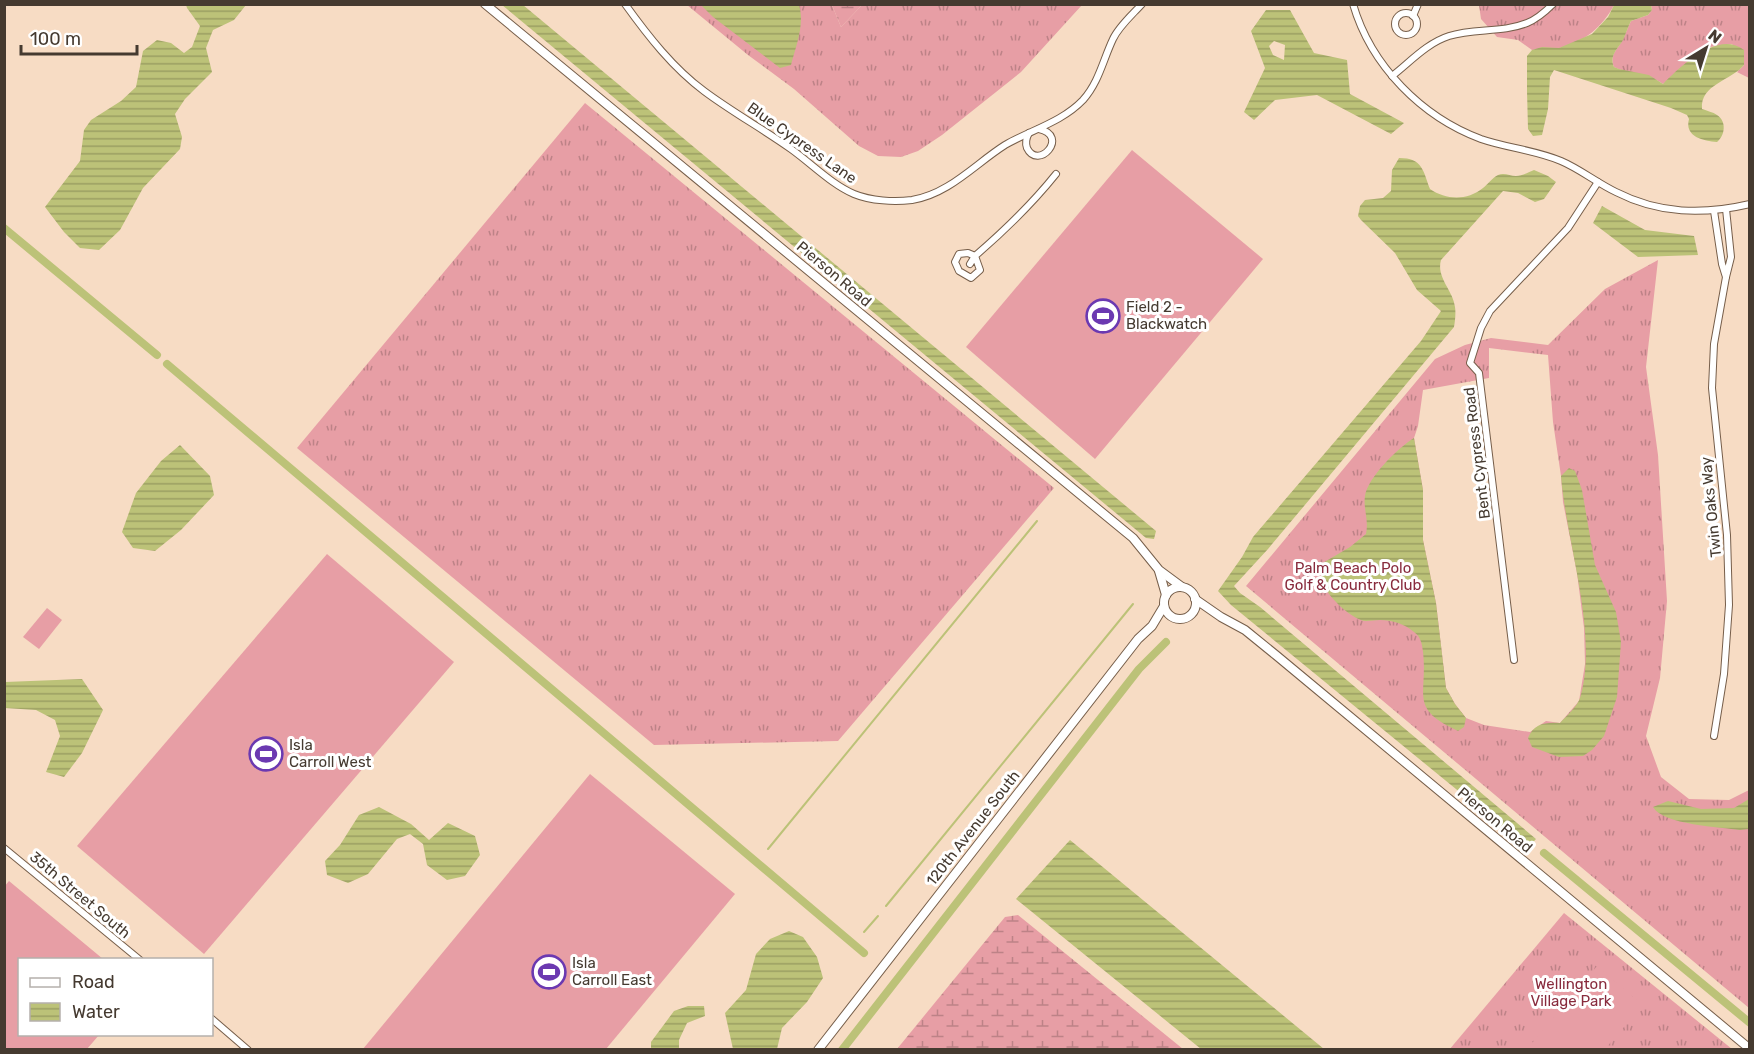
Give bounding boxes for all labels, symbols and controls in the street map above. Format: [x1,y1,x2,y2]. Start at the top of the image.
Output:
scale bar [21,18,136,56]
north arrow [1676,18,1736,78]
text: N [1705,26,1725,48]
text: 100 m [30,28,81,50]
street label: Blue Cypress Lane [744,99,860,187]
street label: Pierson Road [793,238,875,310]
sports icon: Field 2 - Blackwatch [1085,298,1121,334]
place label: Field 2 - Blackwatch [1126,298,1207,333]
street label: Bent Cypress Road [1460,386,1494,520]
street label: Twin Oaks Way [1697,456,1725,558]
park label: Palm Beach Polo Golf & Country Club [1285,559,1422,594]
sports icon: Isla Carroll West [248,736,284,772]
place label: Isla Carroll West [289,736,372,771]
street label: 120th Avenue South [922,767,1024,889]
street label: Pierson Road [1454,784,1536,856]
street label: 35th Street South [26,848,134,942]
sports icon: Isla Carroll East [531,954,567,990]
place label: Isla Carroll East [572,954,652,989]
legend [18,958,213,1036]
text: Road [72,971,115,993]
park label: Wellington Village Park [1530,975,1612,1010]
text: Water [72,1001,120,1023]

